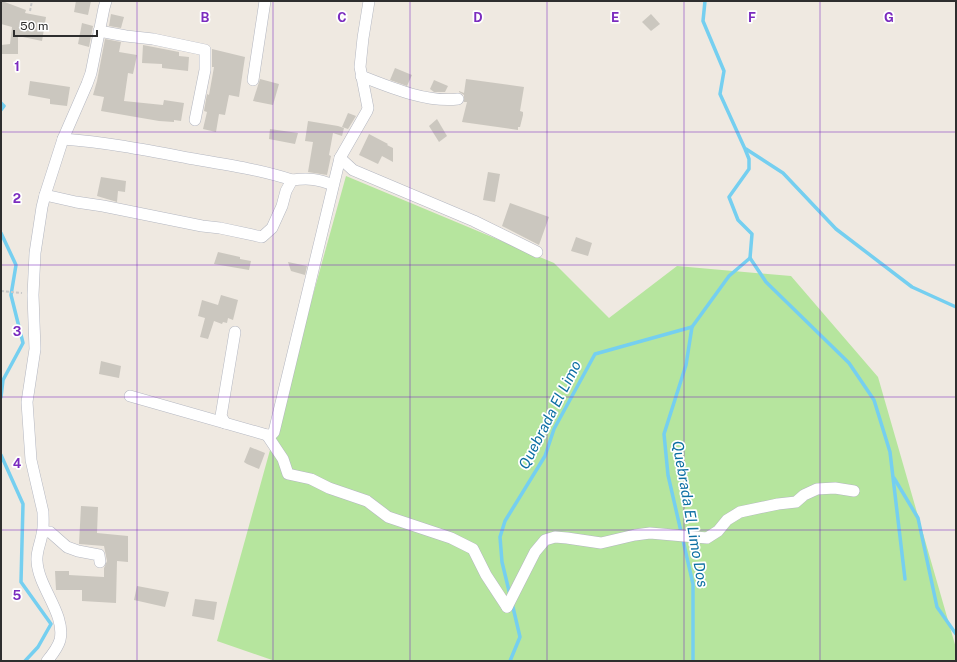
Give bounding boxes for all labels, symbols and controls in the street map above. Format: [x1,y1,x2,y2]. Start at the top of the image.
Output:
text: B [201,10,210,25]
text: C [337,10,347,25]
text: D [473,10,483,25]
text: E [611,10,619,25]
text: F [748,10,756,25]
text: G [884,10,894,25]
scale bar [14,12,97,38]
text: 50 m [20,19,48,33]
text: 1 [14,59,20,74]
text: 2 [13,191,21,206]
text: 3 [13,324,22,339]
water label: Quebrada El Limo [515,358,584,472]
water label: Quebrada El Limo Dos [669,439,712,588]
text: 4 [13,456,22,471]
text: 5 [13,588,22,603]

